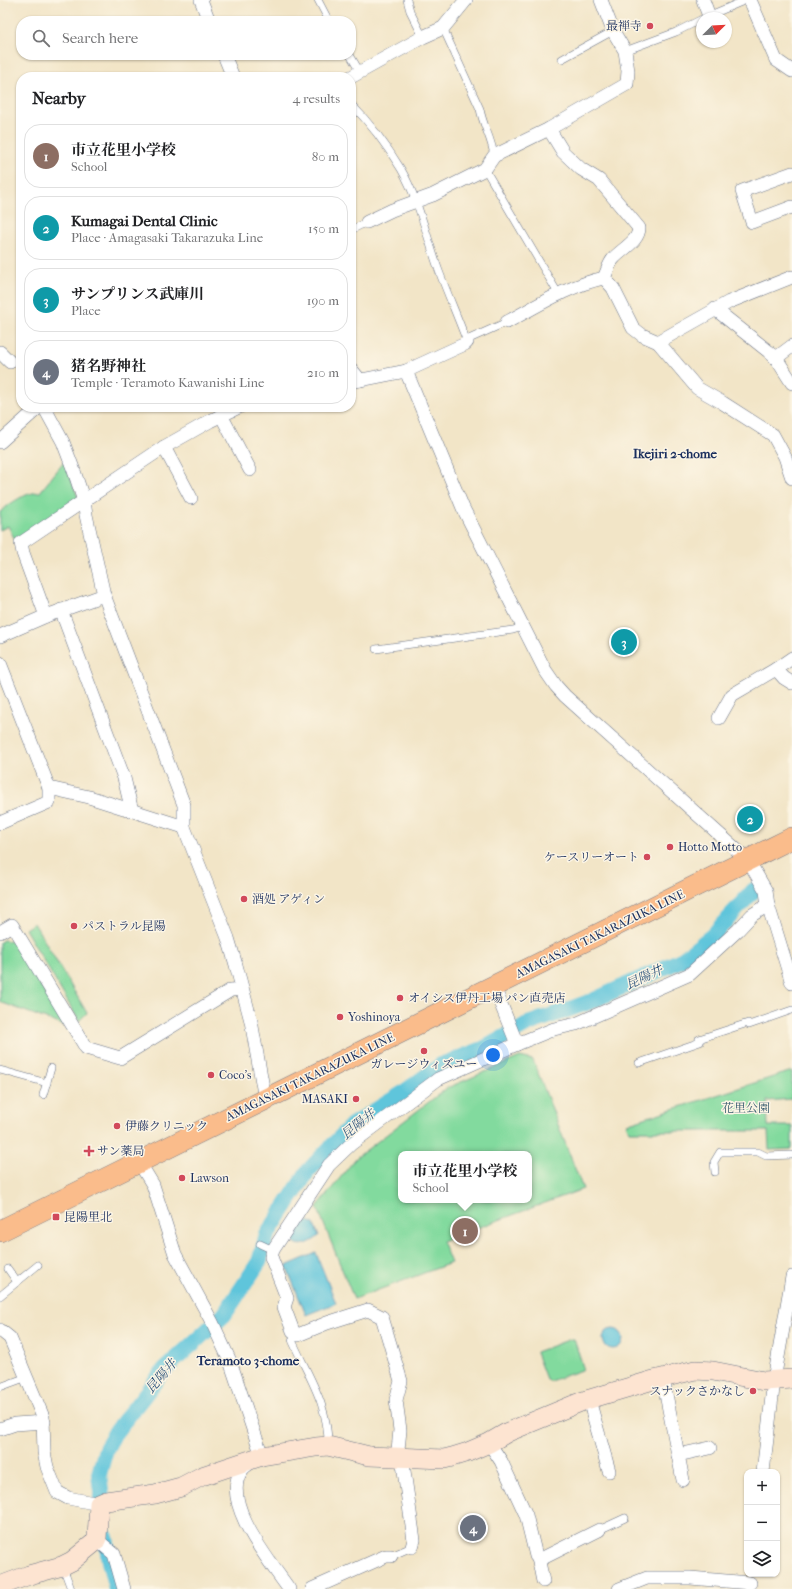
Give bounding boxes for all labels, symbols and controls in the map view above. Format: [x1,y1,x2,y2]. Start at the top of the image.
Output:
north arrow [696,12,732,48]
search box [16,16,356,60]
place label: 最禅寺 [606,19,642,33]
marker: 最禅寺 [645,21,655,31]
icon: search [30,27,52,49]
text: Search here [62,29,138,47]
text: Nearby [32,88,86,108]
text: 4 results [293,91,340,106]
text: 市立花里小学校 [71,141,176,159]
text: 1 [44,149,48,164]
text: 80 m [312,149,339,164]
text: School [71,159,107,174]
text: Kumagai Dental Clinic [71,212,218,230]
text: 2 [43,221,49,236]
text: 150 m [308,221,339,236]
text: Place · Amagasaki Takarazuka Line [71,230,263,245]
text: サンプリンス武庫川 [71,285,204,303]
text: 3 [43,293,49,308]
text: 190 m [307,293,339,308]
text: Place [71,303,101,318]
text: 猪名野神社 [71,357,146,375]
text: 4 [42,365,50,380]
text: 210 m [307,365,339,380]
text: Temple · Teramoto Kawanishi Line [71,375,264,390]
district label: Ikejiri 2-chome [633,446,718,461]
pin: 3 [611,627,637,657]
pin: 2 [737,804,763,834]
place label: Hotto Motto [678,840,742,854]
marker: Hotto Motto [665,842,675,852]
place label: ケースリーオート [544,850,639,864]
marker: ケースリーオート [642,852,652,862]
street label: AMAGASAKI TAKARAZUKA LINE [512,887,687,981]
place label: 酒処 アゲィン [252,892,325,906]
marker: 酒処 アゲィン [239,894,249,904]
place label: パストラル昆陽 [82,919,166,933]
marker: パストラル昆陽 [69,921,79,931]
water label: 昆陽井 [623,961,667,992]
place label: オイシス伊丹工場 パン直売店 [408,991,566,1005]
marker: オイシス伊丹工場 パン直売店 [395,993,405,1003]
place label: Yoshinoya [347,1010,401,1024]
marker: Yoshinoya [335,1012,345,1022]
street label: AMAGASAKI TAKARAZUKA LINE [222,1030,397,1124]
your location [483,1045,503,1065]
marker: ガレージウィズユー [419,1046,429,1056]
place label: ガレージウィズユー [370,1057,478,1071]
place label: Coco's [219,1068,252,1082]
marker: Coco's [206,1070,216,1080]
place label: MASAKI [302,1092,348,1106]
marker: MASAKI [351,1094,361,1104]
park label: 花里公園 [722,1101,770,1115]
water label: 昆陽井 [338,1105,379,1142]
place label: 伊藤クリニック [125,1119,208,1133]
marker: 伊藤クリニック [112,1121,122,1131]
place label: サン薬局 [97,1144,144,1158]
marker: サン薬局 [84,1146,94,1156]
popup [398,1151,532,1203]
text: 市立花里小学校 [412,1162,518,1180]
place label: Lawson [190,1171,229,1185]
marker: Lawson [177,1173,187,1183]
text: School [412,1180,449,1195]
place label: 昆陽里北 [64,1210,112,1224]
marker: 昆陽里北 [51,1212,61,1222]
pin: 1 [452,1216,478,1246]
district label: Teramoto 3-chome [196,1353,300,1369]
water label: 昆陽井 [143,1355,181,1396]
place label: スナックさかなし [649,1384,745,1398]
marker: スナックさかなし [748,1386,758,1396]
map controls [744,1469,780,1577]
button: + [744,1469,780,1505]
button: − [744,1505,780,1541]
pin: 4 [460,1513,486,1543]
button: layers [744,1541,780,1577]

